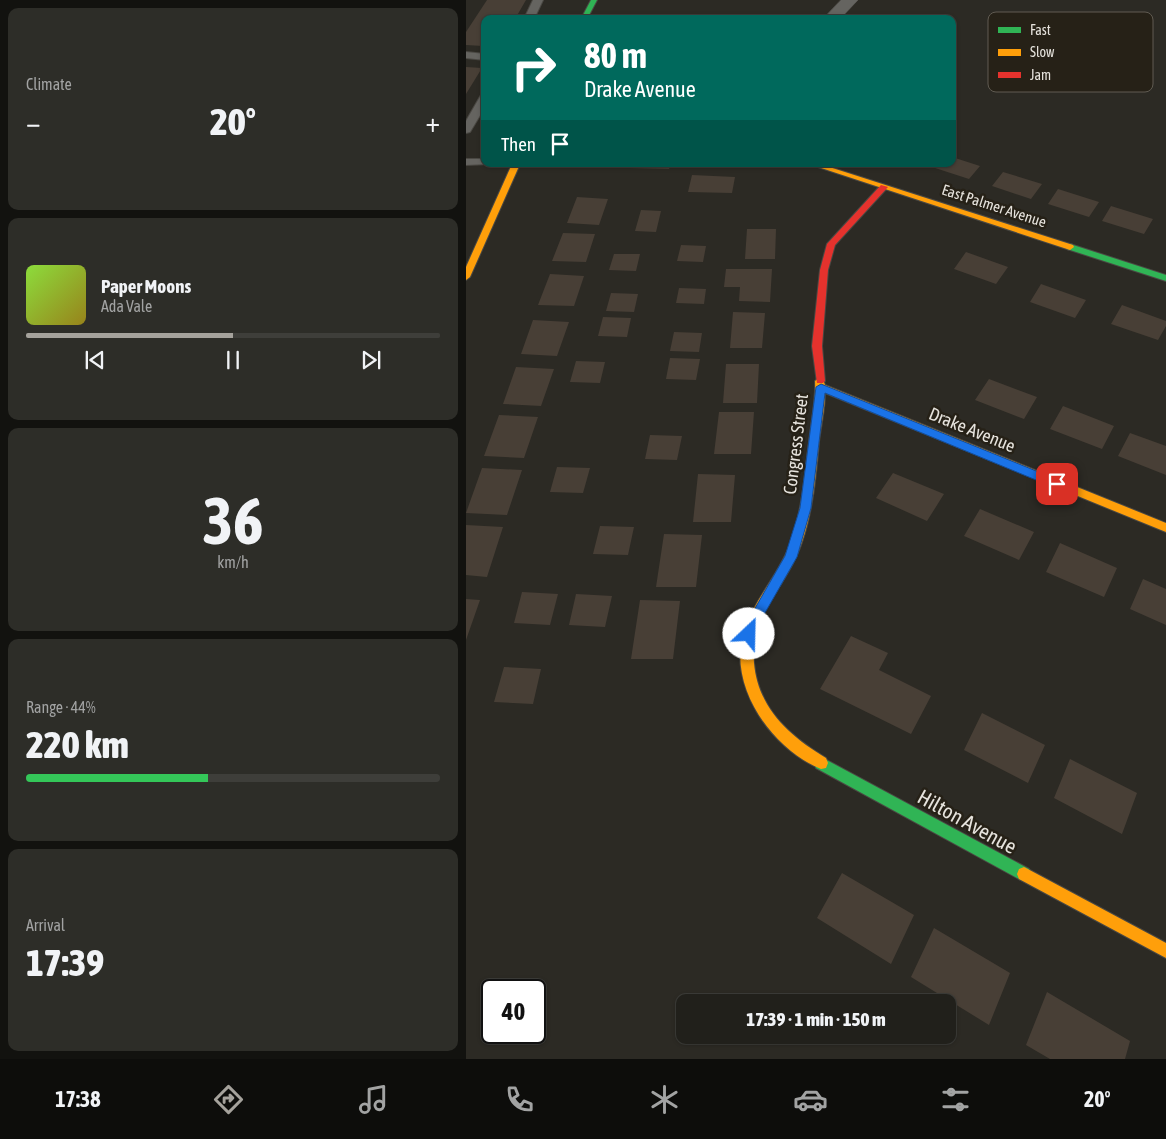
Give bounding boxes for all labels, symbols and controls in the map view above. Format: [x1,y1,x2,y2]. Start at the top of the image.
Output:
legend [988,12,1153,92]
text: Fast [1030,22,1051,38]
icon: right [501,35,566,100]
text: 80 m [584,35,647,75]
text: Slow [1030,44,1055,60]
text: Jam [1030,67,1051,83]
text: Climate [26,75,72,93]
text: Drake Avenue [584,76,696,102]
text: 20° [210,100,256,143]
text: − [26,106,41,138]
text: + [425,106,440,138]
icon: arrive [546,130,574,158]
text: Then [501,133,536,155]
street label: East Palmer Avenue [940,181,1049,230]
text: Paper Moons [101,275,191,297]
text: Ada Vale [101,297,152,315]
icon: previous [81,346,109,374]
icon: pause [219,346,247,374]
icon: next [357,346,385,374]
street label: Congress Street [779,392,812,495]
street label: Drake Avenue [926,403,1019,456]
pin [1036,463,1078,505]
icon: arrive [1043,470,1071,498]
text: 36 [202,483,264,558]
text: km/h [217,553,249,571]
position arrow [722,607,774,659]
text: Range · 44% [26,698,96,716]
text: 220 km [26,723,129,766]
street label: Hilton Avenue [914,784,1021,858]
text: Arrival [26,916,65,934]
text: 17:39 [26,941,104,984]
speed limit sign: 40 [481,979,546,1044]
text: 17:39 · 1 min · 150 m [746,1008,886,1030]
icon: directions [211,1082,246,1117]
icon: music [356,1082,391,1117]
icon: phone [502,1082,537,1117]
icon: climate [647,1082,682,1117]
icon: car [793,1082,828,1117]
icon: filters [938,1082,973,1117]
text: 17:38 [55,1086,101,1112]
text: 20° [1084,1086,1111,1112]

